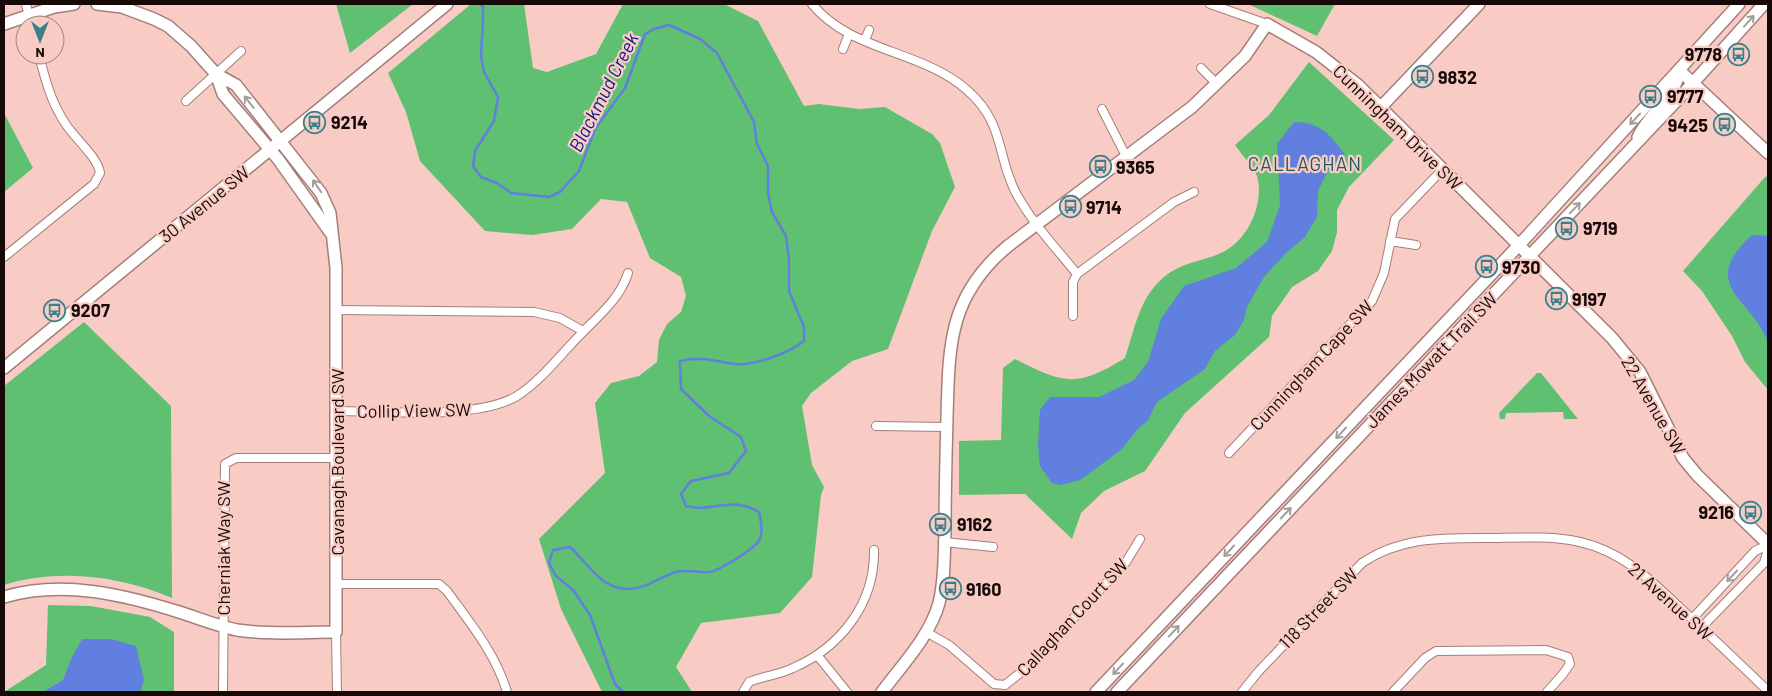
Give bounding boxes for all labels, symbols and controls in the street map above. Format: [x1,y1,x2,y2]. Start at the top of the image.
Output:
one-way arrow [1743,14,1755,27]
north arrow [15,15,65,65]
water label: Blackmud Creek [563,28,643,155]
bus stop icon: 9778 [1726,42,1750,66]
place label: 9778 [1685,43,1722,65]
text: N [35,45,45,62]
street label: Cunningham Drive SW [1329,60,1467,194]
bus stop icon: 9832 [1410,65,1434,89]
place label: 9832 [1438,66,1477,88]
bus stop icon: 9777 [1639,84,1663,108]
place label: 9777 [1667,85,1703,107]
one-way arrow [243,95,254,108]
bus stop icon: 9214 [303,110,327,134]
place label: 9214 [331,111,368,133]
one-way arrow [1629,113,1641,125]
bus stop icon: 9425 [1712,113,1736,137]
place label: 9425 [1668,114,1708,136]
district label: CALLAGHAN [1248,152,1362,175]
bus stop icon: 9365 [1088,155,1112,179]
place label: 9365 [1116,156,1155,178]
street label: 30 Avenue SW [154,161,254,247]
one-way arrow [311,180,321,194]
bus stop icon: 9714 [1058,195,1082,219]
place label: 9714 [1086,196,1122,218]
one-way arrow [1569,201,1581,214]
bus stop icon: 9719 [1555,216,1579,240]
place label: 9719 [1583,217,1618,239]
bus stop icon: 9730 [1474,255,1498,279]
place label: 9730 [1502,256,1540,278]
street label: James Mowatt Trail SW [1360,287,1502,433]
bus stop icon: 9197 [1544,287,1568,311]
place label: 9197 [1572,288,1606,310]
street label: Cunningham Cape SW [1245,295,1377,435]
bus stop icon: 9207 [43,298,67,322]
place label: 9207 [71,299,110,321]
street label: 22 Avenue SW [1617,352,1691,458]
street label: Cavanagh Boulevard SW [326,368,348,556]
street label: Collip View SW [357,398,472,422]
one-way arrow [1335,427,1347,439]
street label: Cherniak Way SW [212,480,234,615]
bus stop icon: 9216 [1738,500,1762,524]
place label: 9216 [1698,501,1734,523]
one-way arrow [1280,507,1292,520]
bus stop icon: 9162 [929,512,953,536]
place label: 9162 [957,513,992,535]
one-way arrow [1223,545,1235,557]
street label: Callaghan Court SW [1012,553,1132,680]
street label: 21 Avenue SW [1624,557,1718,645]
street label: 118 Street SW [1274,563,1362,653]
one-way arrow [1726,570,1738,583]
bus stop icon: 9160 [938,577,962,601]
place label: 9160 [966,578,1002,600]
one-way arrow [1168,625,1180,638]
one-way arrow [1112,663,1124,676]

